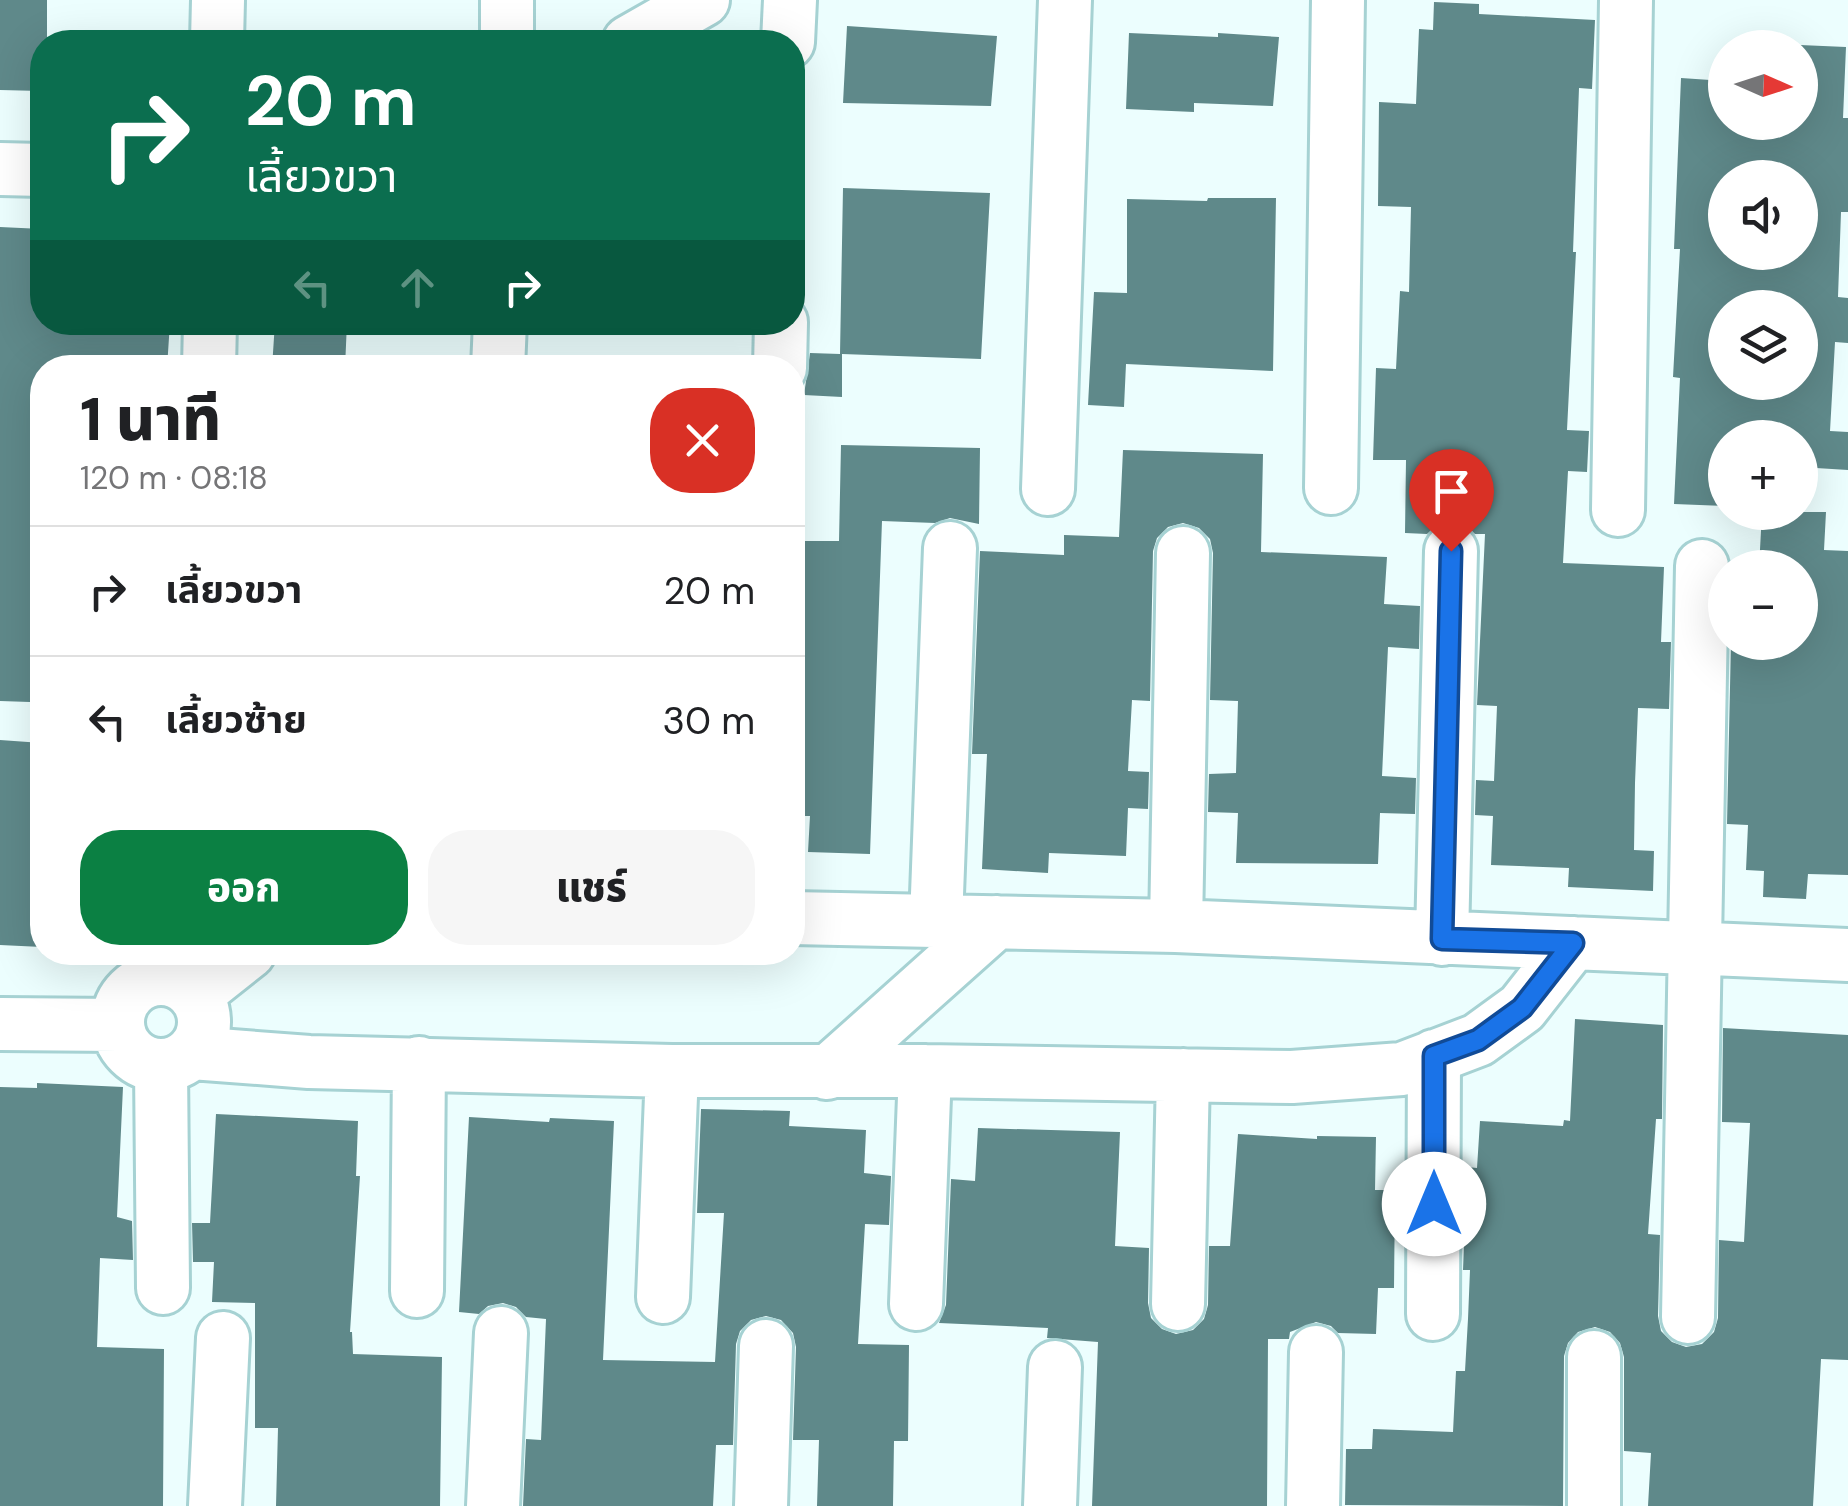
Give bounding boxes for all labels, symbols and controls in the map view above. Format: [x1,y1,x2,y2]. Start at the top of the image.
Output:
north arrow [1708,30,1818,140]
map controls [1708,30,1818,660]
text: 20 m [245,56,417,147]
icon: right [80,70,210,200]
text: เลี้ยวขวา [245,147,397,206]
button: sound [1708,160,1818,270]
icon: left [285,260,340,315]
icon: ahead [390,260,445,315]
icon: right [495,260,550,315]
button: layers [1708,290,1818,400]
text: 1 นาที [80,380,221,459]
button: close [650,388,755,493]
button: + [1708,420,1818,530]
pin [1409,449,1494,552]
text: 120 m · 08:18 [80,457,268,499]
icon: arrive [1424,464,1479,519]
button: − [1708,550,1818,660]
icon: right [80,564,135,619]
text: เลี้ยวขวา [165,565,302,615]
text: 20 m [664,566,755,616]
icon: left [80,694,135,749]
text: เลี้ยวซ้าย [165,695,307,745]
text: 30 m [663,696,755,746]
button: ออก [80,830,408,945]
button: แชร์ [428,830,755,945]
position arrow [1382,1152,1486,1256]

